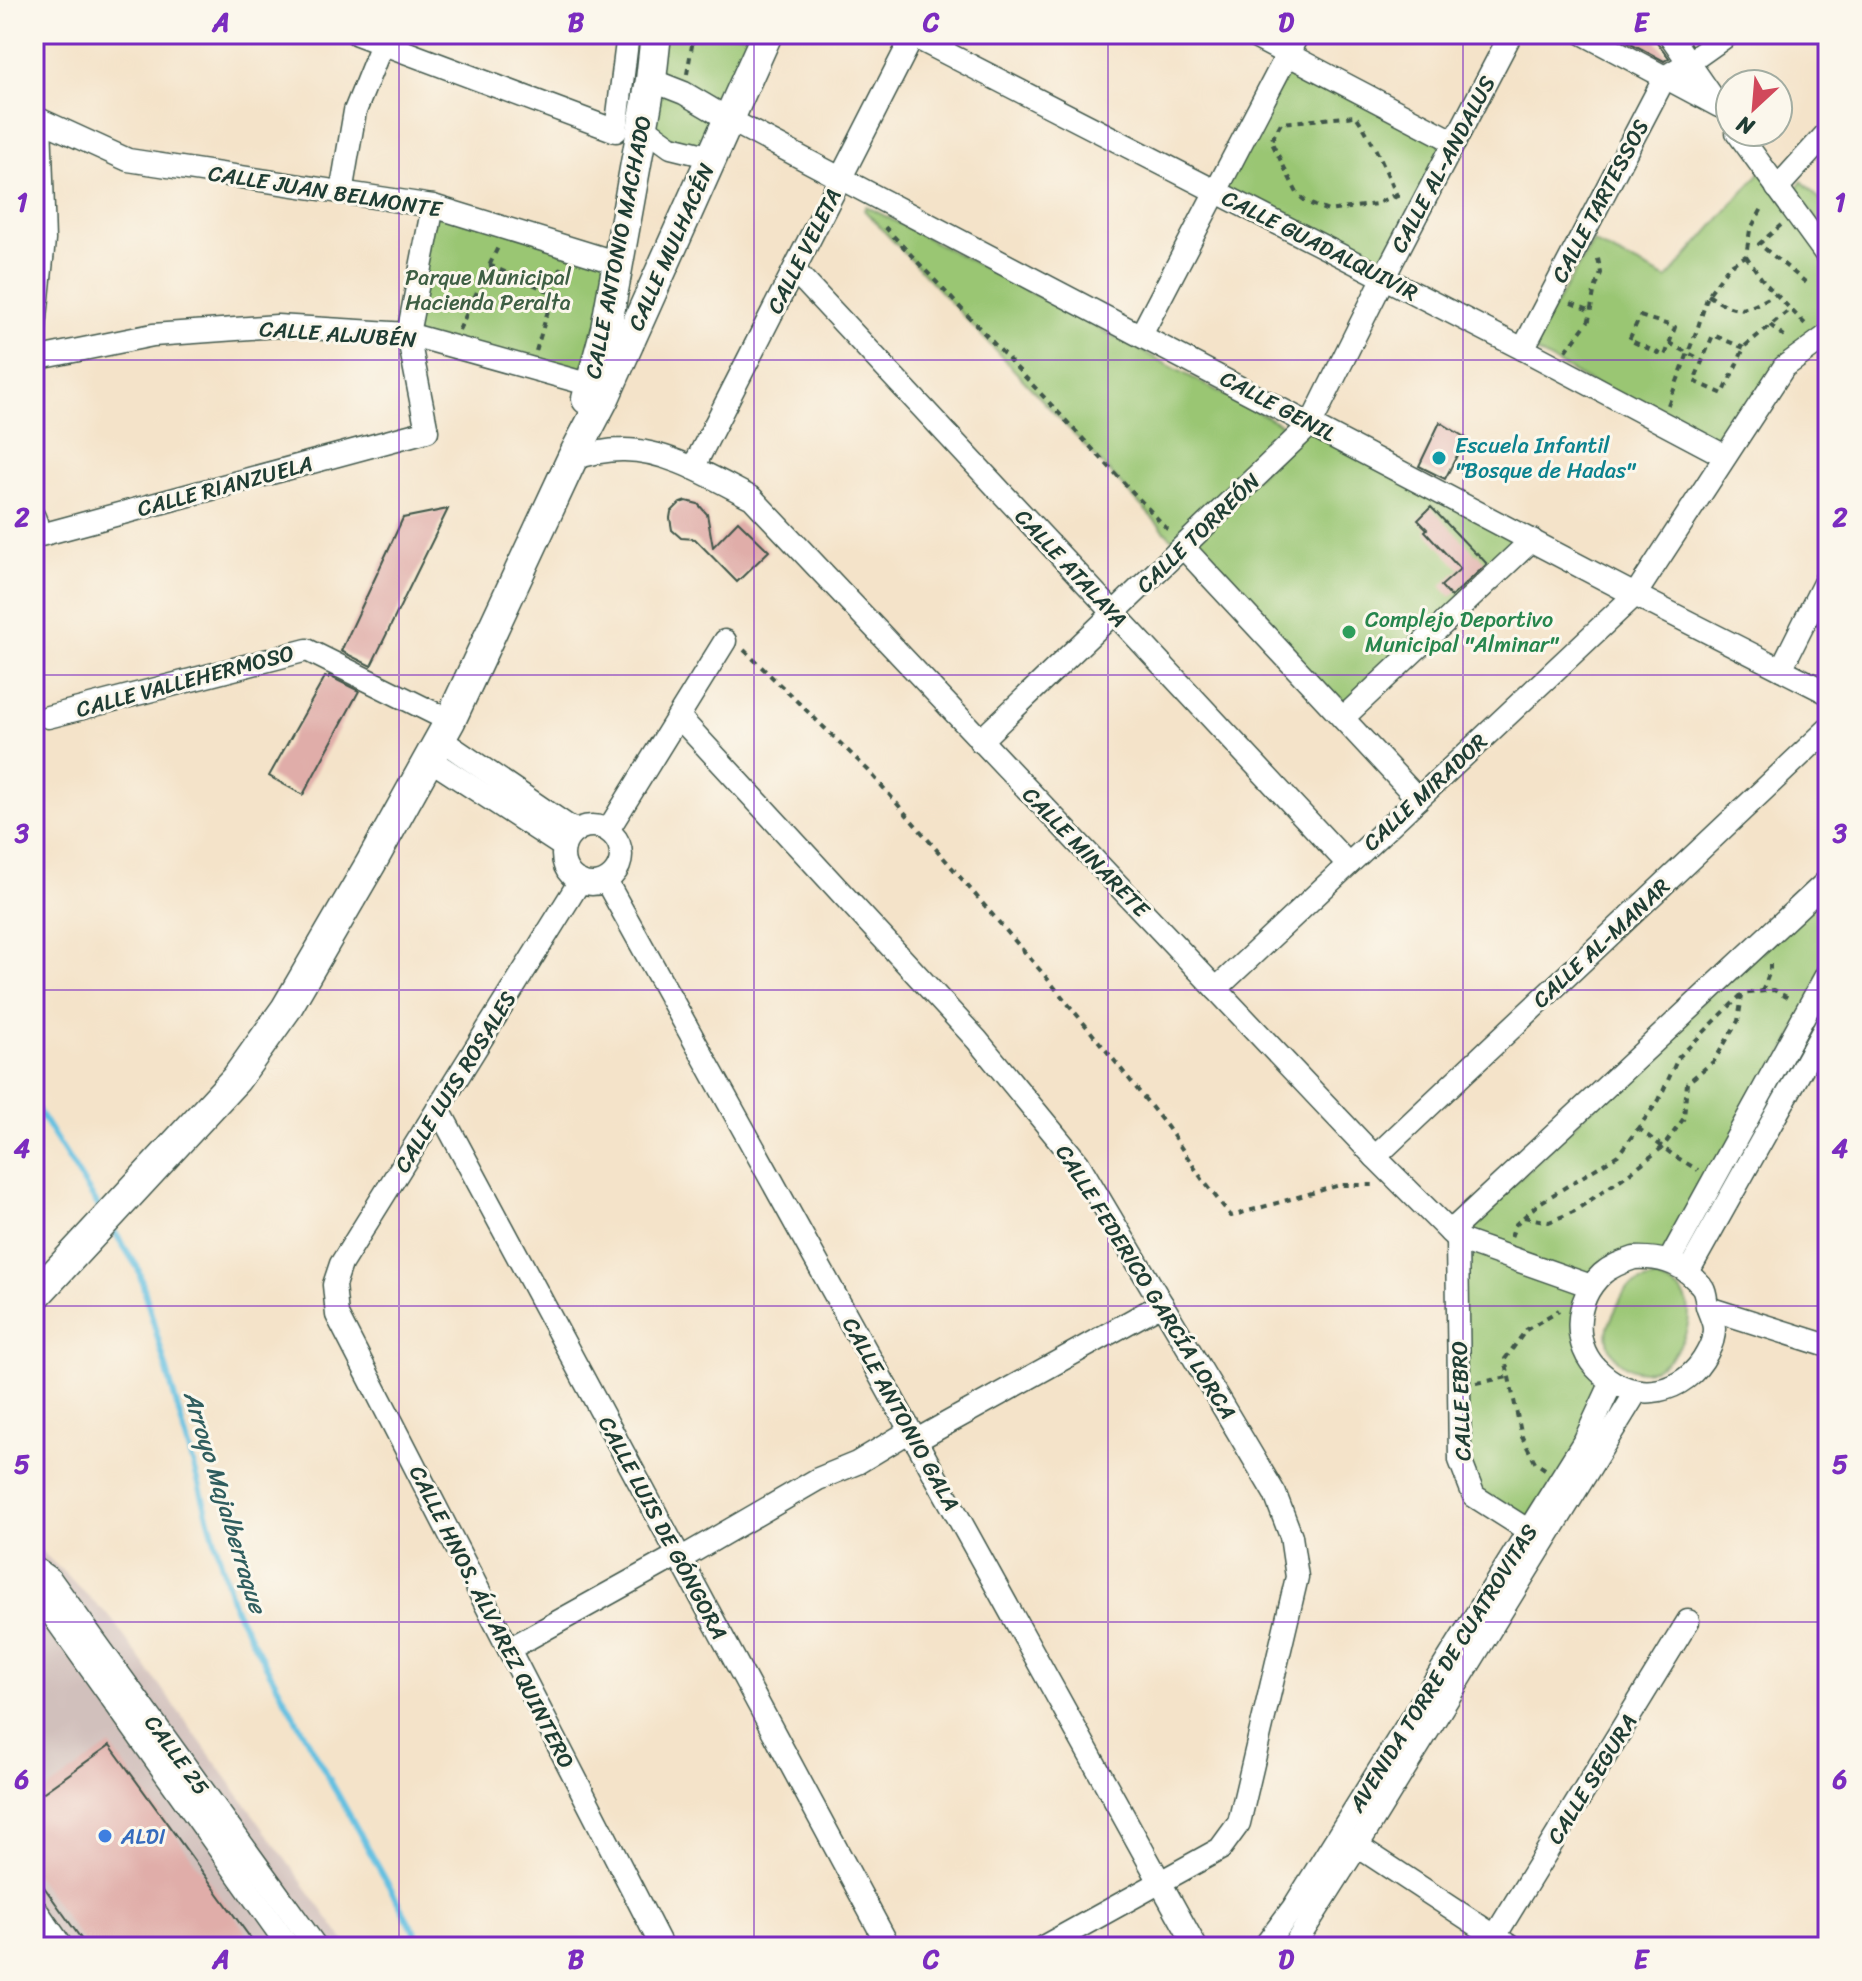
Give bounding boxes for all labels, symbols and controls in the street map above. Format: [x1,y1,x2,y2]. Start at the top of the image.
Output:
text: A [211,0,230,45]
text: B [568,0,585,45]
text: C [922,0,940,45]
text: D [1278,0,1294,45]
text: E [1634,0,1651,45]
street label: CALLE AL-ANDALUS [1380,68,1506,260]
north arrow [1714,68,1794,148]
text: N [1729,104,1762,147]
street label: CALLE ANTONIO MACHADO [573,112,663,382]
street label: CALLE TARTESSOS [1540,112,1660,290]
street label: CALLE JUAN BELMONTE [206,153,446,229]
street label: CALLE MULHACÉN [617,156,726,337]
text: 1 [16,179,28,225]
street label: CALLE GUADALQUIVIR [1215,179,1425,311]
text: 1 [1834,179,1846,225]
street label: CALLE VELETA [756,181,852,321]
park label: Parque Municipal Hacienda Peralta [405,258,572,322]
street label: CALLE ALJUBÉN [258,309,418,359]
street label: CALLE GENIL [1213,359,1344,453]
place label: Escuela Infantil "Bosque de Hadas" [1455,426,1637,490]
street label: CALLE RIANZUELA [133,444,317,528]
marker: Escuela Infantil "Bosque de Hadas" [1430,449,1448,467]
street label: CALLE TORREÓN [1127,463,1269,603]
text: 2 [13,494,30,540]
text: 2 [1831,494,1848,540]
street label: CALLE ATALAYA [1005,499,1137,637]
place label: Complejo Deportivo Municipal "Alminar" [1365,600,1560,664]
marker: Complejo Deportivo Municipal "Alminar" [1340,623,1358,641]
street label: CALLE VALLEHERMOSO [72,633,298,729]
street label: CALLE MIRADOR [1353,723,1497,861]
street label: CALLE MINARETE [1013,777,1161,928]
text: 3 [14,810,30,856]
text: 3 [1832,810,1848,856]
street label: CALLE AL-MANAR [1523,868,1679,1018]
street label: CALLE LUIS ROSALES [383,983,527,1181]
text: 4 [14,1125,30,1171]
text: 4 [1832,1125,1848,1171]
street label: CALLE FEDERICO GARCÍA LORCA [1045,1136,1247,1428]
street label: CALLE ANTONIO GALA [831,1310,971,1518]
street label: CALLE EBRO [1439,1340,1483,1462]
water label: Arroyo Majalberraque [171,1385,280,1621]
street label: CALLE LUIS DE GÓNGORA [587,1409,739,1647]
text: 5 [14,1441,30,1487]
text: 5 [1832,1441,1848,1487]
street label: CALLE HNOS. ÁLVAREZ QUINTERO [398,1458,586,1776]
street label: AVENIDA TORRE DE CUATROVITAS [1337,1516,1548,1821]
street label: CALLE 25 [134,1706,220,1804]
street label: CALLE SEGURA [1536,1706,1648,1852]
text: 6 [14,1756,30,1802]
text: 6 [1832,1756,1848,1802]
place label: ALDI [120,1817,166,1856]
marker: ALDI [96,1827,114,1845]
text: A [211,1936,230,1981]
text: B [568,1936,585,1981]
text: C [922,1936,940,1981]
text: D [1278,1936,1294,1981]
text: E [1634,1936,1651,1981]

